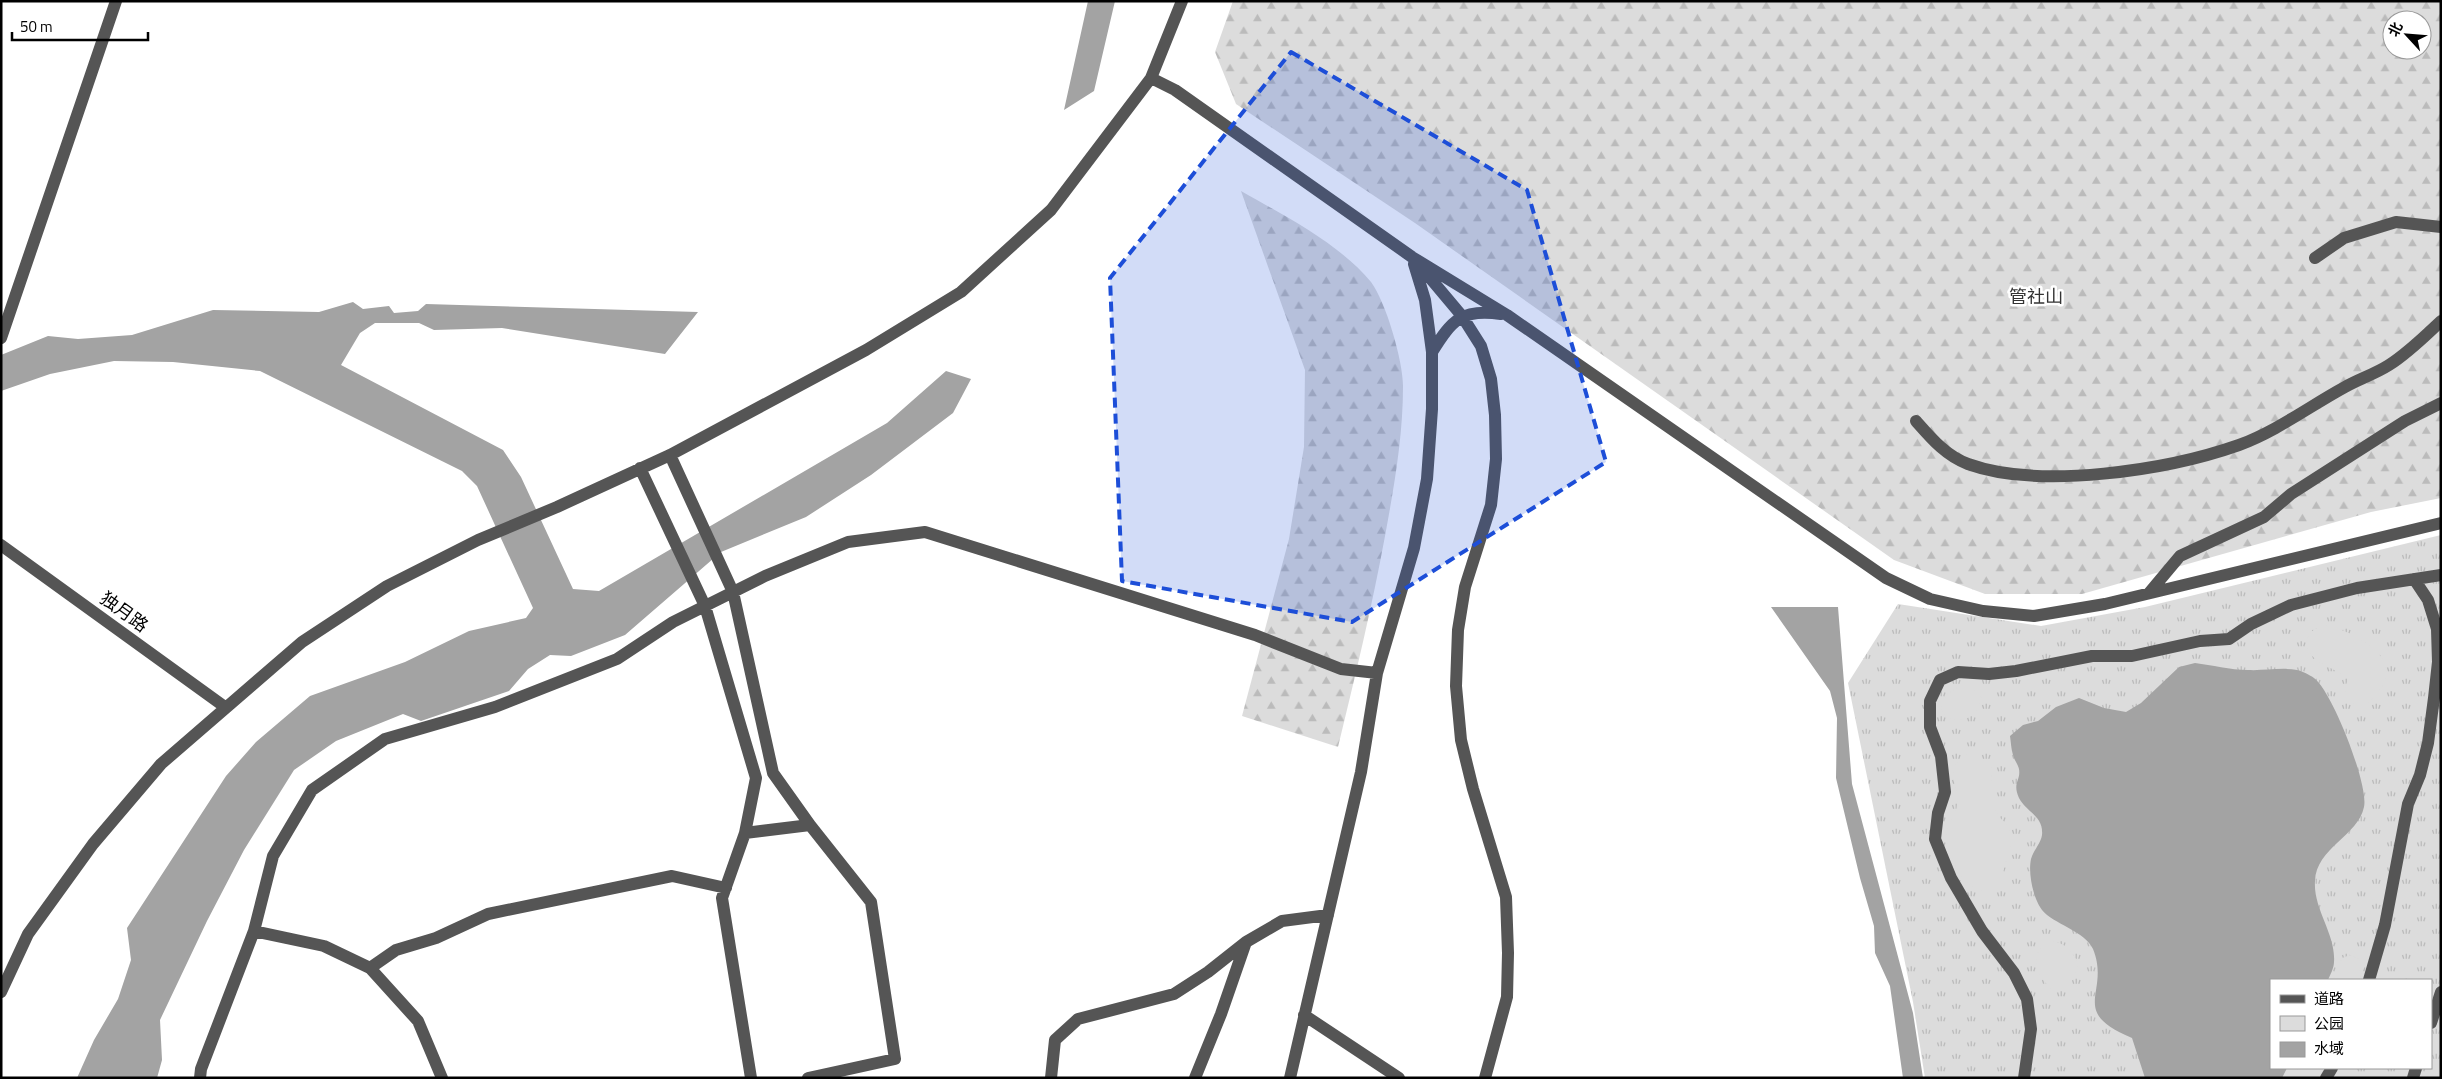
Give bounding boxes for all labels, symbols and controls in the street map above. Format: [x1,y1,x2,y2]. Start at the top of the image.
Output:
scale bar [12,10,149,42]
north arrow [2382,10,2432,60]
text: 50 m [20,15,53,38]
text: 北 [2382,18,2407,40]
park label: 管社山 [2009,283,2063,310]
street label: 独月路 [95,585,154,638]
legend [2270,979,2432,1069]
text: 道路 [2314,987,2344,1010]
text: 公园 [2314,1012,2344,1035]
text: 水域 [2314,1037,2344,1060]

